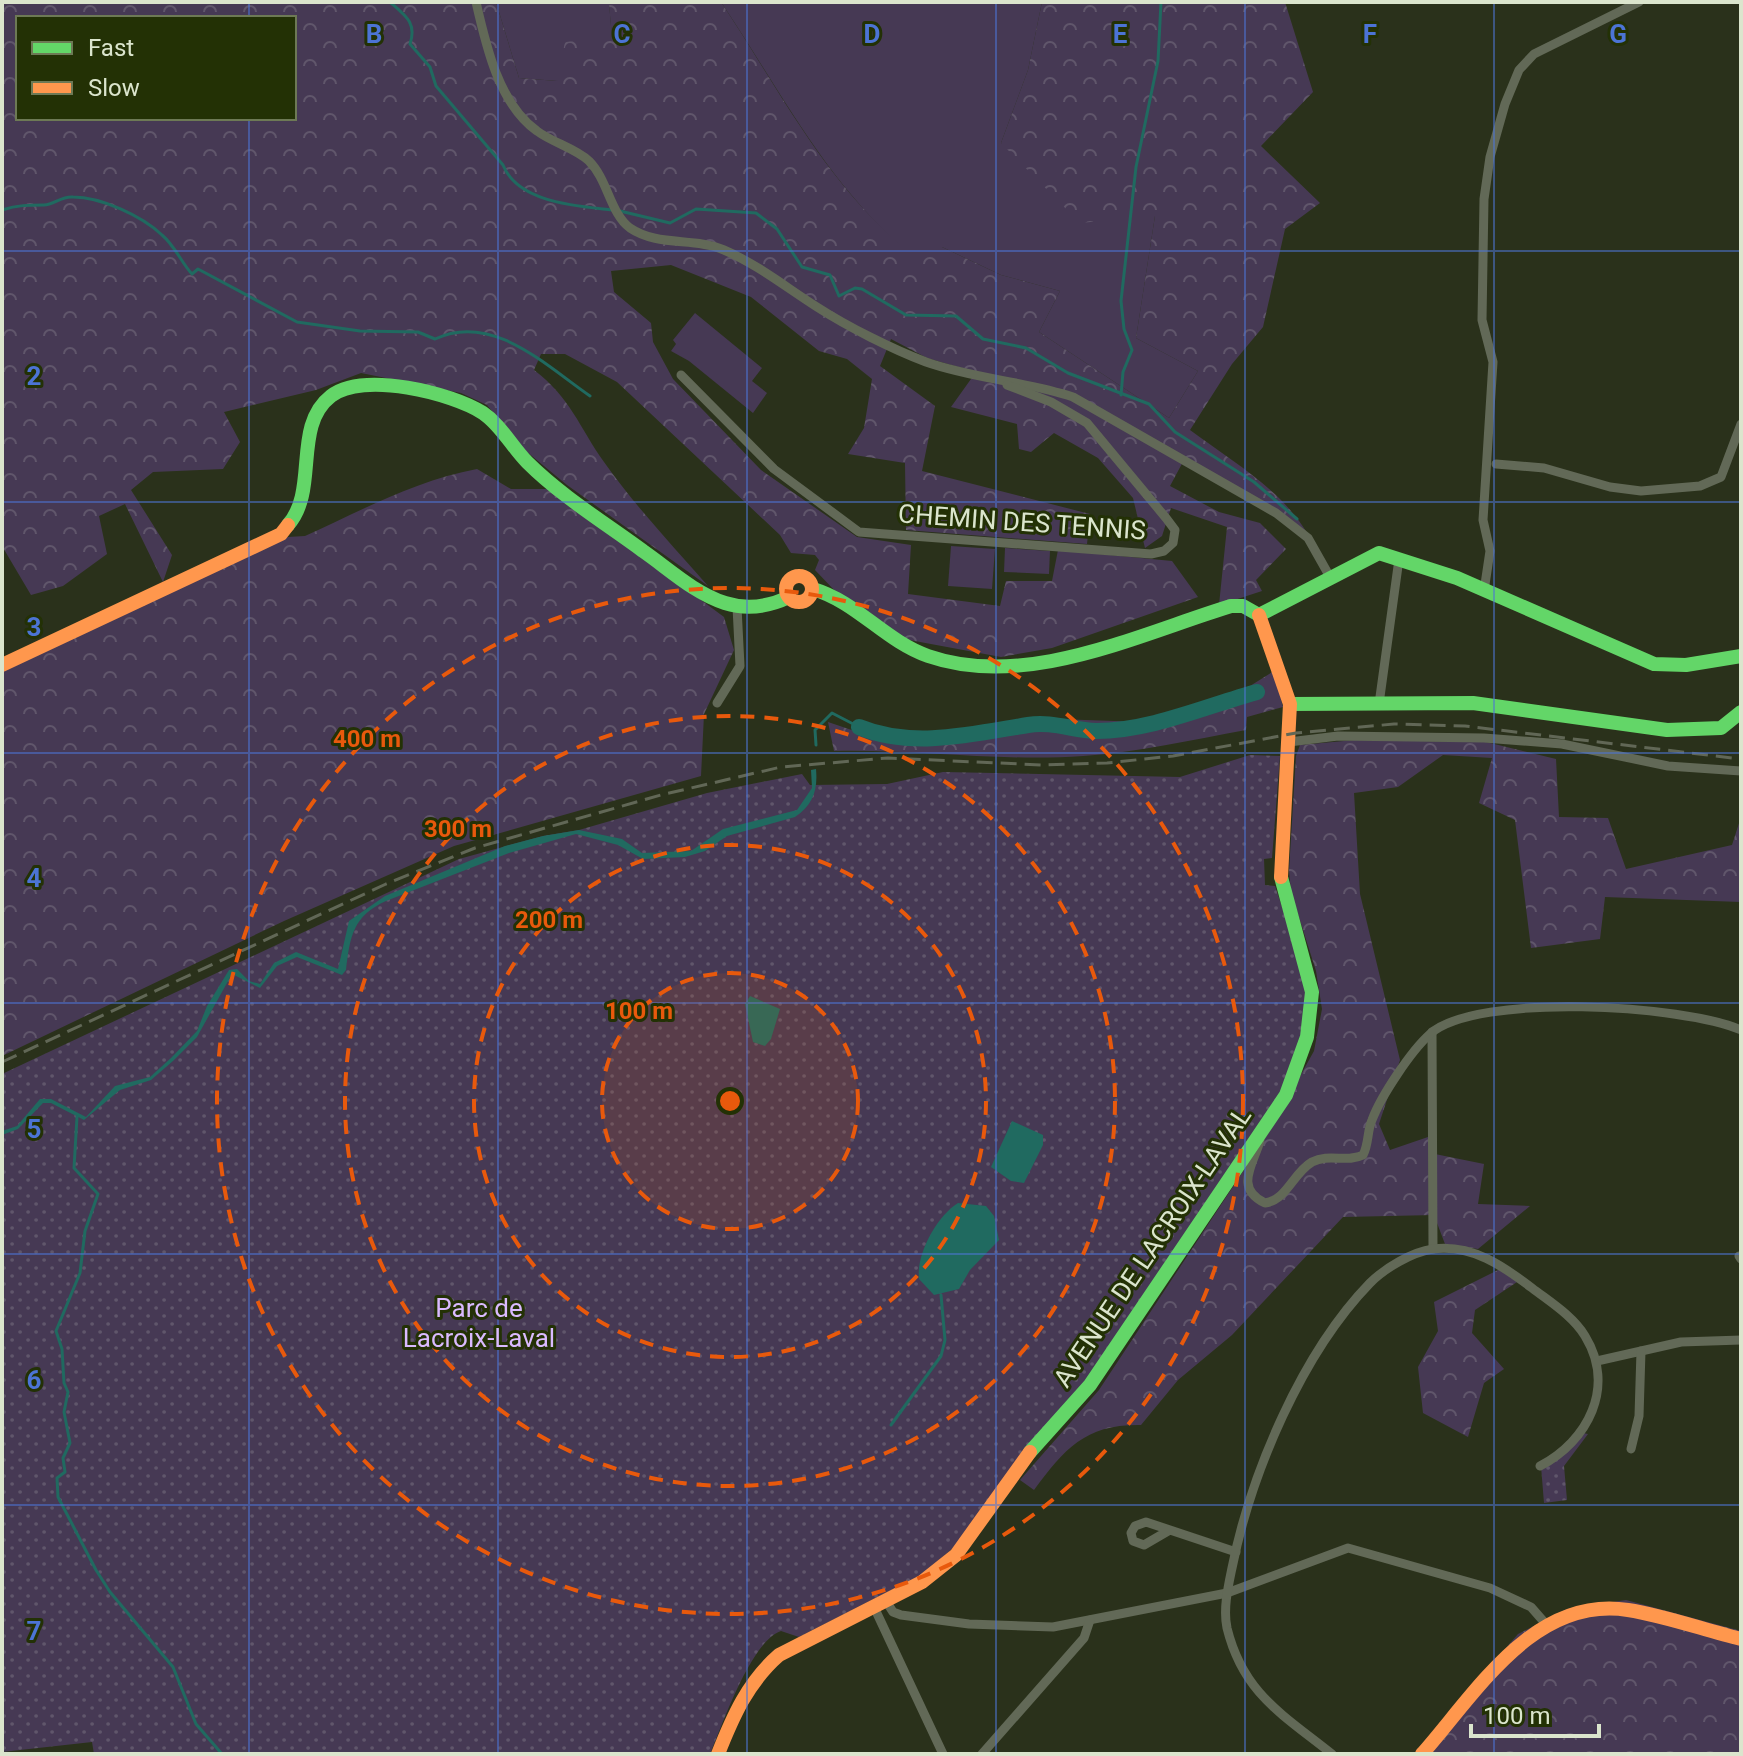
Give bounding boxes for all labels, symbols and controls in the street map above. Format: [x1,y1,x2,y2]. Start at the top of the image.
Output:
legend [16,16,296,120]
text: B [366,19,382,49]
text: C [613,19,631,49]
text: D [864,19,880,49]
text: E [1113,19,1128,49]
text: F [1363,19,1377,49]
text: G [1609,19,1627,49]
text: Fast [88,34,134,62]
text: Slow [88,74,140,102]
text: 2 [27,361,41,391]
street label: CHEMIN DES TENNIS [897,498,1147,546]
text: 3 [27,612,41,642]
text: 400 m [333,725,401,753]
text: 300 m [424,815,492,843]
text: 4 [27,863,42,893]
text: 200 m [515,906,583,934]
text: 100 m [605,997,673,1025]
centre of rings [716,1087,744,1115]
street label: AVENUE DE LACROIX-LAVAL [1047,1101,1257,1393]
text: 5 [27,1114,41,1144]
park label: Parc de Lacroix-Laval [403,1293,555,1353]
text: 6 [27,1365,42,1395]
text: 7 [27,1616,41,1646]
scale bar [1471,1688,1599,1738]
text: 100 m [1483,1702,1550,1730]

